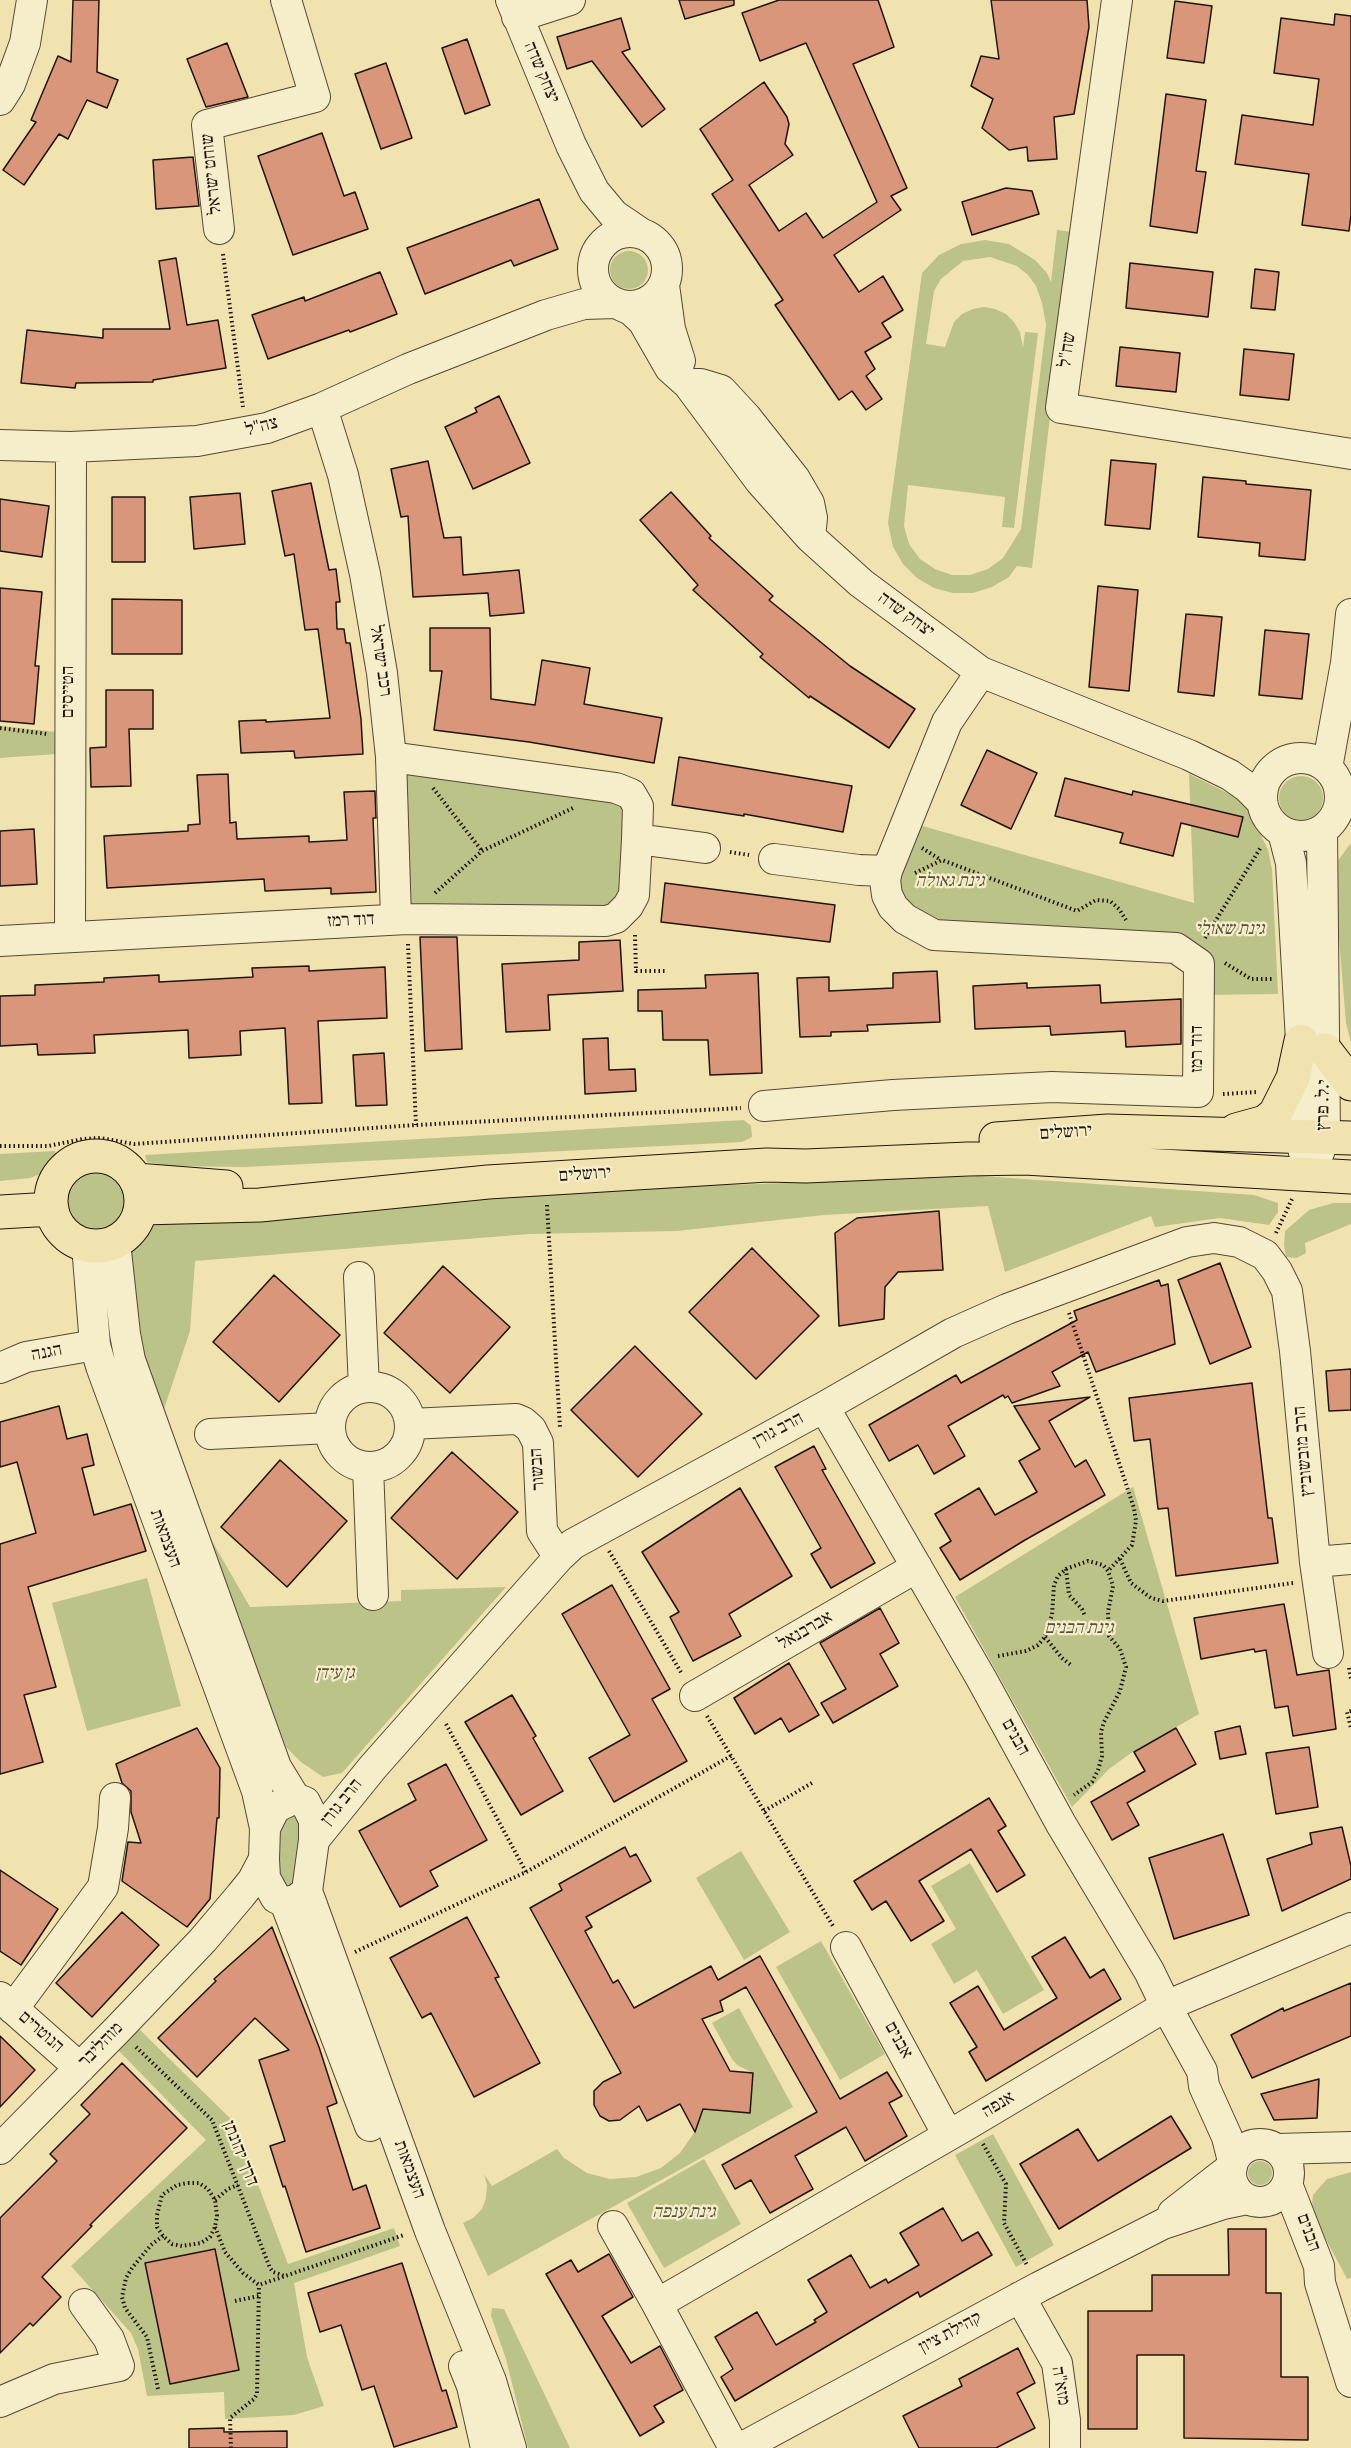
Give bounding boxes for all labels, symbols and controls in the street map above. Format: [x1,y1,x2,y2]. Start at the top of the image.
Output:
street label: יצחק שדה [517,39,563,107]
street label: שוחט ישראל [198,132,228,216]
street label: שח"ל [1056,331,1082,369]
street label: צה"ל [243,413,281,443]
street label: יצחק שדה [873,588,937,644]
street label: רכב ישראל [363,624,395,698]
street label: הטייסים [59,666,81,718]
park label: גינת גאולה [915,872,985,894]
street label: דוד רמז [327,910,375,934]
park label: גינת שאולי [1195,920,1265,942]
street label: דוד רמז [1188,1025,1210,1073]
street label: י.ל. פרץ [1314,1079,1336,1131]
street label: ירושלים [1039,1121,1093,1147]
street label: ירושלים [558,1163,612,1189]
street label: הגנה [30,1340,64,1368]
street label: הרב מובשוביץ [1290,1405,1320,1497]
street label: הרב גורן [750,1409,808,1453]
street label: הבשור [527,1447,551,1491]
street label: העצמאות [143,1507,185,1571]
street label: אברבנאל [775,1608,837,1656]
park label: גינת הבנים [1044,1619,1114,1641]
park label: גן עידן [315,1664,355,1686]
street label: הבנים [995,1716,1033,1760]
street label: הרב גורן [318,1775,368,1831]
street label: הנוטרים [13,2007,67,2059]
street label: מוהליבר [75,2019,129,2073]
street label: אבנים [878,2019,916,2063]
street label: אנפה [979,2088,1019,2124]
street label: דרך יהונתן [216,2118,262,2190]
street label: העצמאות [387,2138,429,2202]
park label: גינת ענפה [652,2203,716,2225]
street label: הבנים [1290,2211,1324,2255]
street label: קהילת ציון [916,2308,986,2360]
street label: מזא"ה [1045,2365,1073,2407]

